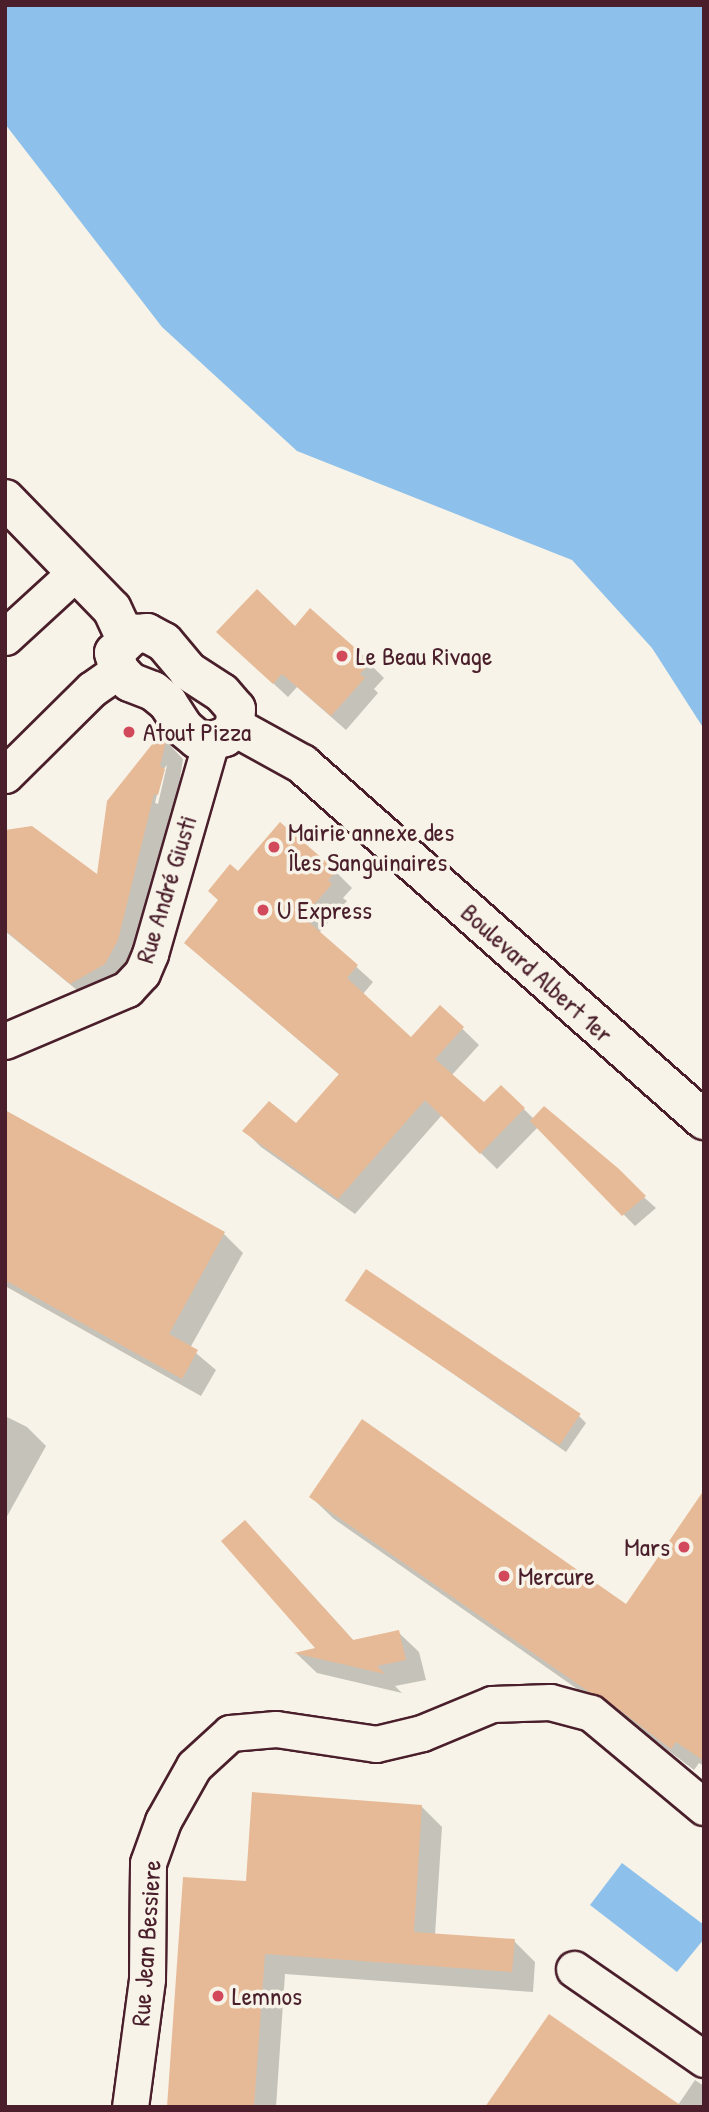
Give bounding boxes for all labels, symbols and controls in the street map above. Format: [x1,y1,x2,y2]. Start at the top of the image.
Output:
place label: Le Beau Rivage [356,640,492,672]
marker: Le Beau Rivage [334,648,350,664]
place label: Atout Pizza [143,716,251,748]
marker: Atout Pizza [121,724,137,740]
street label: Rue André Giusti [129,811,203,967]
place label: Mairie annexe des Îles Sanguinaires [288,816,454,878]
marker: Mairie annexe des Îles Sanguinaires [266,839,282,855]
place label: U Express [277,894,372,926]
street label: Boulevard Albert 1er [455,897,619,1049]
marker: U Express [255,902,271,918]
place label: Mars [624,1531,670,1563]
marker: Mars [676,1539,692,1555]
place label: Mercure [518,1560,595,1592]
marker: Mercure [496,1568,512,1584]
street label: Rue Jean Bessiere [125,1859,167,2027]
place label: Lemnos [232,1980,302,2012]
marker: Lemnos [210,1988,226,2004]

